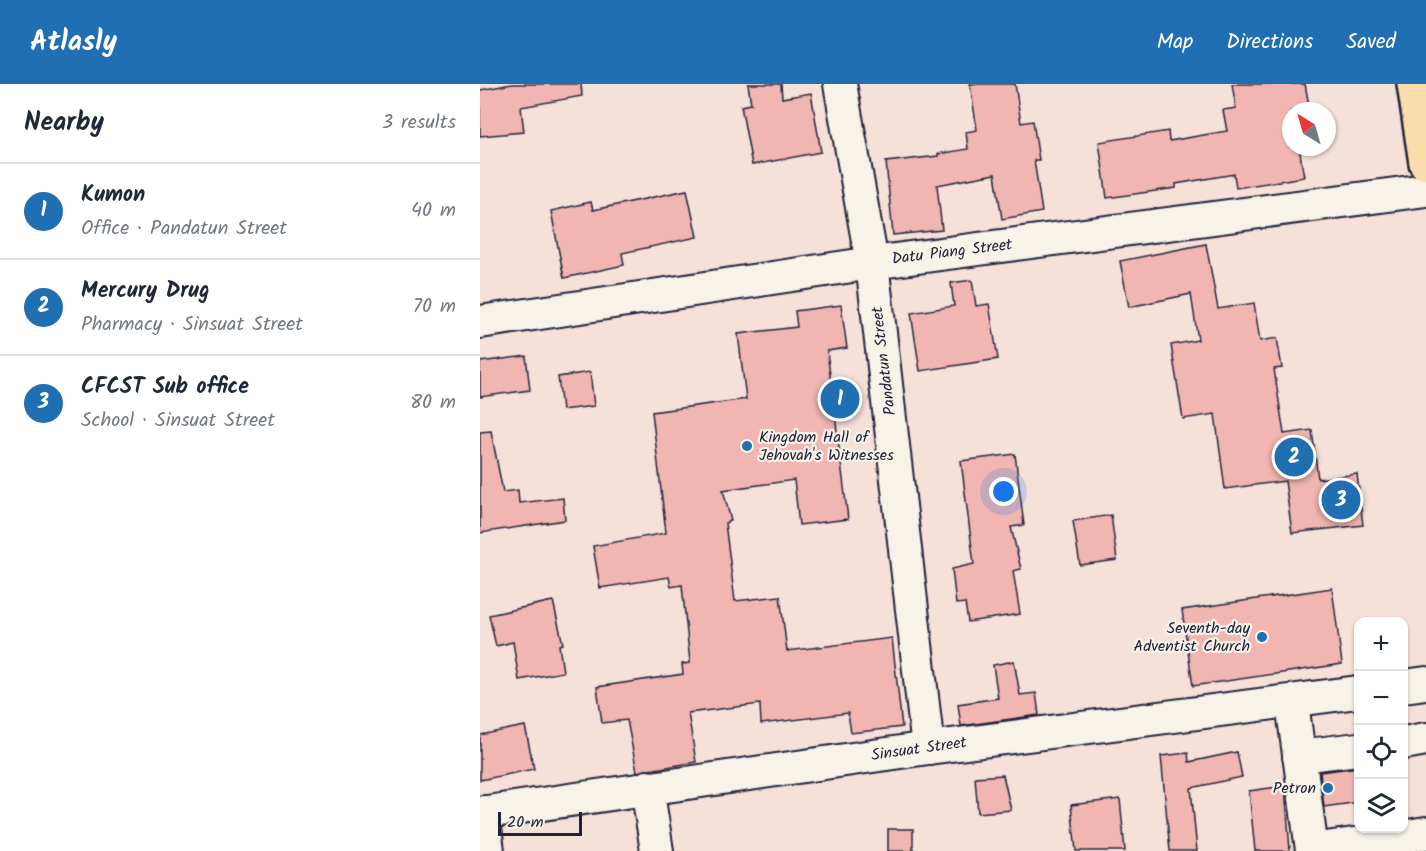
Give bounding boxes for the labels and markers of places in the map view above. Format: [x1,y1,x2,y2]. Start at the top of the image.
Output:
pin: 1 [820,376,860,422]
place label: Kingdom Hall of Jehovah's Witnesses [759,425,894,468]
pin: 2 [1274,434,1314,479]
marker: Kingdom Hall of Jehovah's Witnesses [740,439,754,453]
pin: 3 [1322,478,1360,522]
place label: Seventh-day Adventist Church [1134,616,1250,659]
marker: Seventh-day Adventist Church [1255,630,1269,644]
place label: Petron [1273,776,1316,801]
marker: Petron [1321,781,1335,795]

